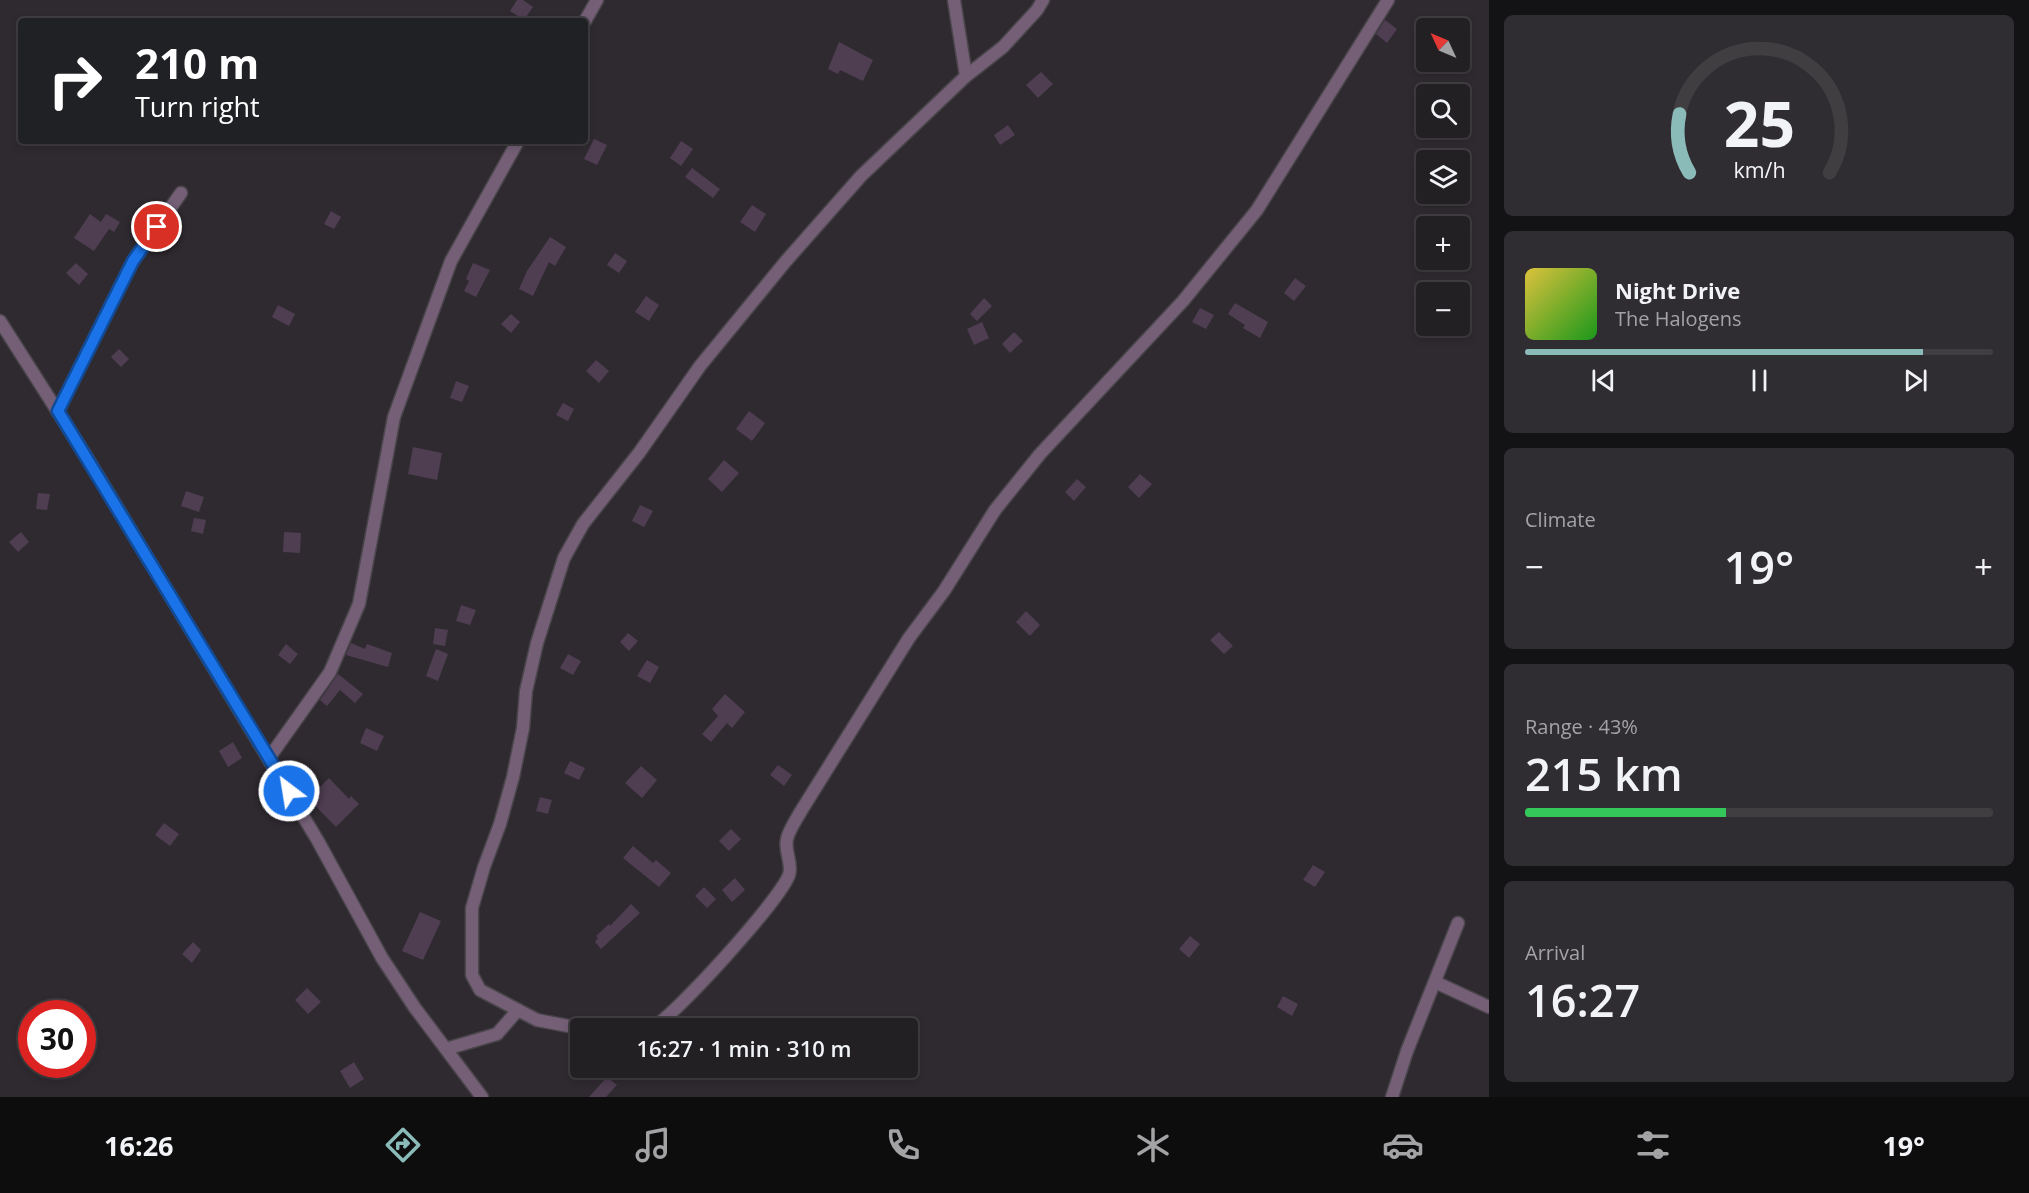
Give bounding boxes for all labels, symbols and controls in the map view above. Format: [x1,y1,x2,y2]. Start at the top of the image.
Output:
north arrow [1416,18,1470,72]
map controls [1416,18,1470,336]
text: 210 m [135,34,259,91]
icon: right [36,42,114,120]
text: 25 [1723,80,1795,165]
button: search [1416,84,1470,138]
text: Turn right [135,88,260,125]
button: layers [1416,150,1470,204]
text: km/h [1733,155,1785,184]
pin [131,201,182,252]
icon: arrive [140,210,173,243]
button: + [1416,216,1470,270]
text: Night Drive [1615,275,1740,305]
button: − [1416,282,1470,336]
text: The Halogens [1615,305,1742,332]
icon: previous [1587,364,1620,397]
icon: pause [1743,364,1776,397]
icon: next [1899,364,1932,397]
text: Climate [1525,506,1596,533]
text: 19° [1724,536,1794,597]
text: − [1525,544,1544,589]
text: + [1974,544,1993,589]
text: Range · 43% [1525,713,1638,740]
text: 215 km [1525,743,1683,804]
position arrow [257,759,321,823]
text: Arrival [1525,939,1585,966]
text: 16:27 [1525,969,1640,1030]
speed limit sign: 30 [18,1000,96,1078]
text: 16:27 · 1 min · 310 m [636,1033,852,1063]
icon: directions [382,1124,424,1166]
icon: music [632,1124,674,1166]
icon: phone [882,1124,924,1166]
icon: climate [1132,1124,1174,1166]
icon: car [1382,1124,1424,1166]
icon: filters [1632,1124,1674,1166]
text: 16:26 [104,1127,174,1164]
text: 19° [1882,1127,1925,1164]

